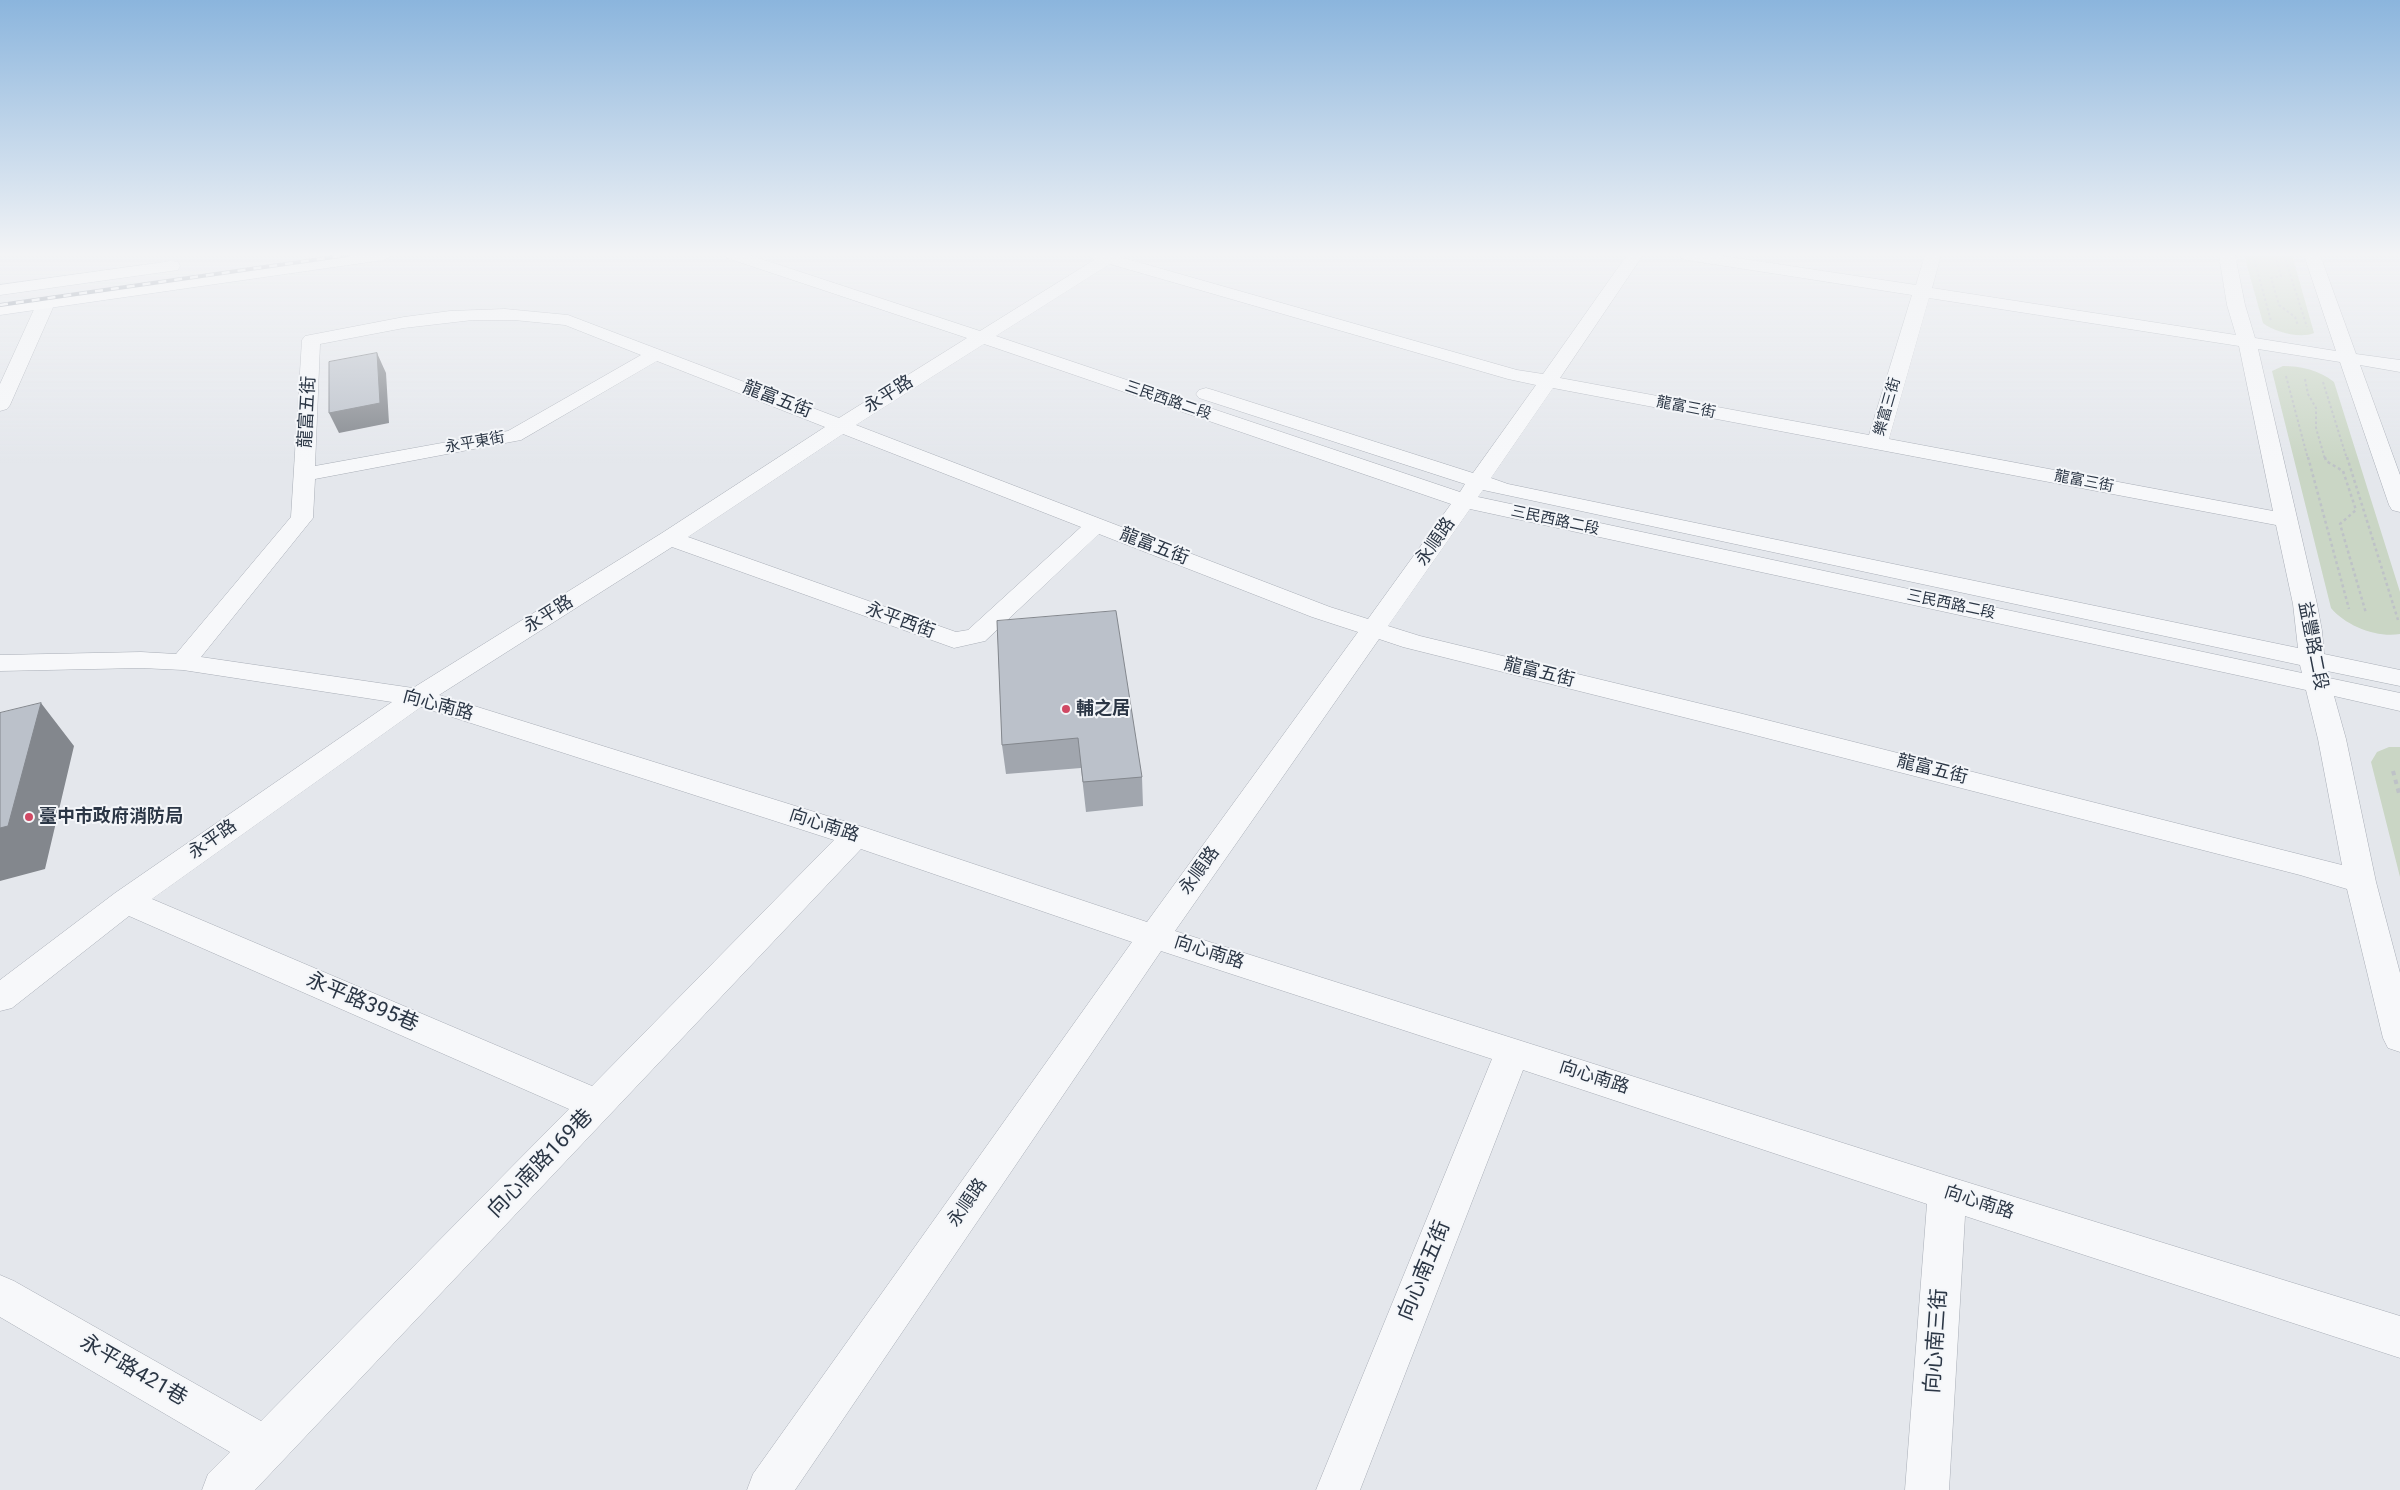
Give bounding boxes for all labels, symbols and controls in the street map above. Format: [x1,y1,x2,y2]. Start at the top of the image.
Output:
street label: 永平路 [860,372,918,418]
street label: 龍富五街 [295,375,321,449]
street label: 樂富三街 [1871,376,1905,438]
street label: 龍富五街 [740,377,814,423]
street label: 三民西路二段 [1123,378,1213,424]
street label: 龍富三街 [1655,393,1717,423]
street label: 永平東街 [444,429,506,457]
street label: 龍富三街 [2053,467,2115,497]
street label: 三民西路二段 [1509,503,1601,539]
street label: 永順路 [1412,514,1460,570]
street label: 龍富五街 [1117,524,1191,570]
street label: 三民西路二段 [1905,587,1997,623]
street label: 永平路 [520,592,578,638]
street label: 永平西街 [862,599,938,643]
street label: 益豐路二段 [2293,600,2331,692]
street label: 龍富五街 [1501,654,1577,692]
street label: 向心南路 [400,686,476,726]
place label: 輔之居 [1076,698,1130,720]
marker: 輔之居 [1060,703,1072,715]
street label: 龍富五街 [1894,751,1970,789]
street label: 向心南路 [786,805,862,847]
place label: 臺中市政府消防局 [39,806,183,828]
marker: 臺中市政府消防局 [23,811,35,823]
street label: 永平路 [185,816,241,864]
street label: 永順路 [1175,843,1225,899]
street label: 向心南路 [1171,932,1247,974]
street label: 永平路395巷 [302,968,422,1038]
street label: 向心南路 [1556,1057,1632,1099]
street label: 向心南路169巷 [483,1105,599,1223]
street label: 永順路 [944,1175,992,1231]
street label: 向心南路 [1941,1182,2017,1224]
street label: 向心南五街 [1394,1218,1456,1324]
street label: 向心南三街 [1921,1288,1953,1394]
street label: 永平路421巷 [75,1330,191,1412]

